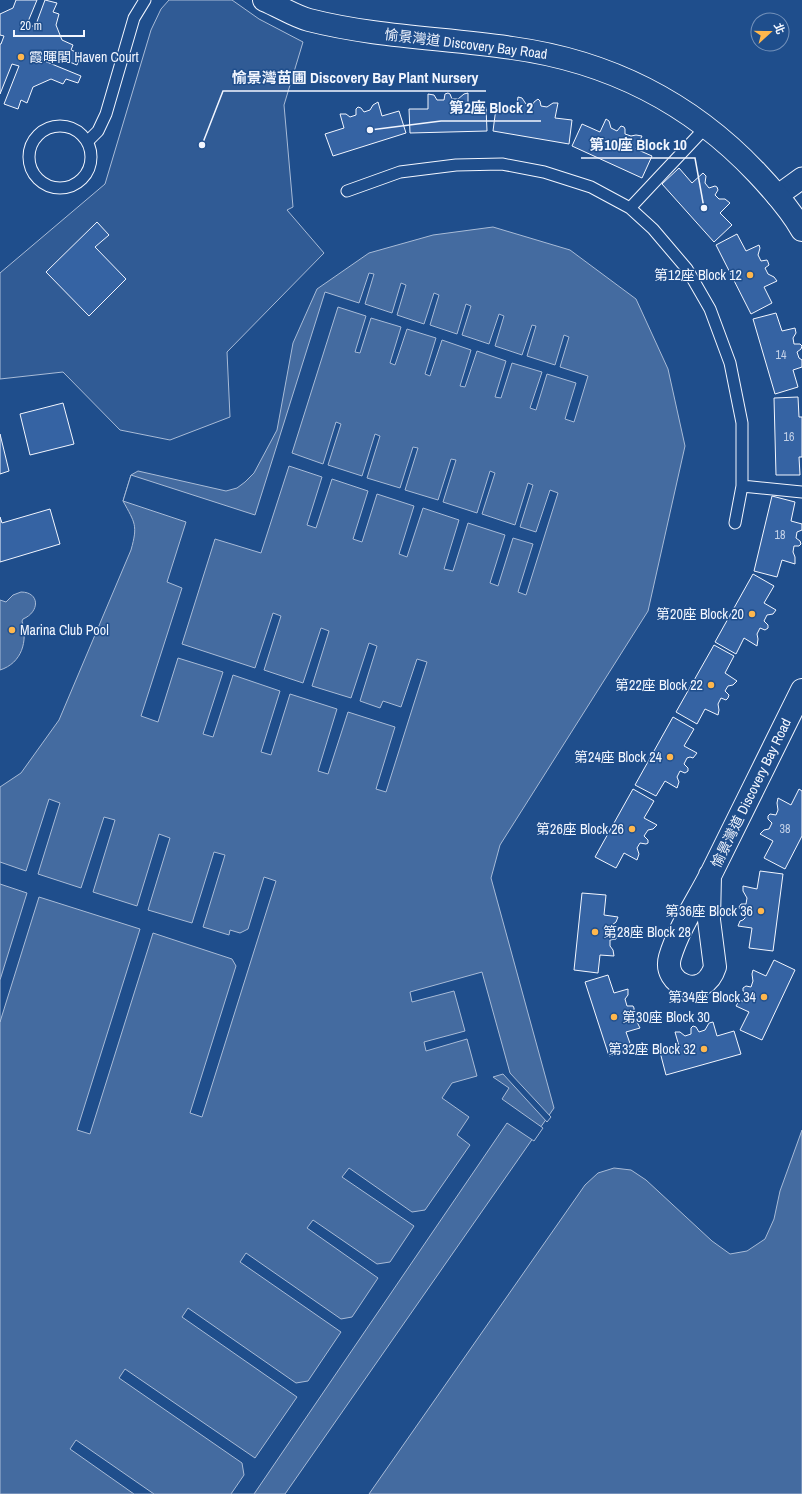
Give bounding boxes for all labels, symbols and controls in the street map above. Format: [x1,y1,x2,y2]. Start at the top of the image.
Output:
scale bar [14,12,84,38]
north arrow [750,12,790,52]
text: 20 m [20,18,42,34]
text: 北 [771,21,788,36]
street label: 愉景灣道 Discovery Bay Road [384,25,548,63]
place label: 霞暉閣 Haven Court [29,48,139,66]
marker: 霞暉閣 Haven Court [16,52,26,62]
callout: 愉景灣苗圃 Discovery Bay Plant Nursery [223,64,486,91]
text: 愉景灣苗圃 Discovery Bay Plant Nursery [232,67,478,88]
callout: 第2座 Block 2 [441,94,541,121]
text: 第2座 Block 2 [449,97,533,118]
callout: 第10座 Block 10 [581,131,695,158]
text: 第10座 Block 10 [589,134,687,155]
place label: 第12座 Block 12 [654,266,742,284]
marker: 第12座 Block 12 [745,270,755,280]
house number: 14 [776,347,787,363]
house number: 16 [784,429,794,445]
house number: 18 [775,527,785,543]
place label: 第20座 Block 20 [656,605,744,623]
marker: 第20座 Block 20 [747,609,757,619]
place label: Marina Club Pool [20,621,109,639]
marker: Marina Club Pool [7,625,17,635]
place label: 第22座 Block 22 [615,676,703,694]
marker: 第22座 Block 22 [706,680,716,690]
street label: 愉景灣道 Discovery Bay Road [707,715,795,871]
place label: 第24座 Block 24 [574,748,663,766]
marker: 第24座 Block 24 [665,752,675,762]
place label: 第26座 Block 26 [536,820,624,838]
house number: 38 [780,821,790,837]
marker: 第26座 Block 26 [627,824,637,834]
place label: 第36座 Block 36 [665,902,753,920]
marker: 第36座 Block 36 [756,906,766,916]
place label: 第28座 Block 28 [603,923,691,941]
marker: 第28座 Block 28 [590,927,600,937]
place label: 第34座 Block 34 [668,988,757,1006]
marker: 第34座 Block 34 [759,992,769,1002]
place label: 第30座 Block 30 [622,1008,710,1026]
marker: 第30座 Block 30 [609,1012,619,1022]
place label: 第32座 Block 32 [608,1040,696,1058]
marker: 第32座 Block 32 [699,1044,709,1054]

